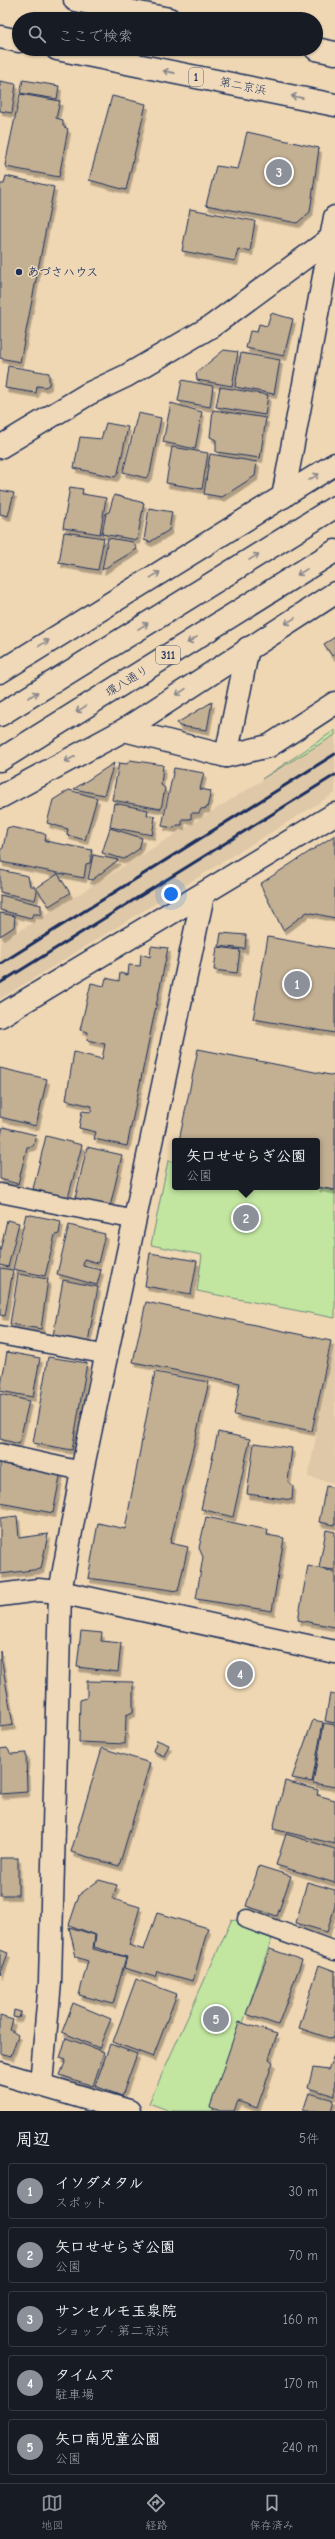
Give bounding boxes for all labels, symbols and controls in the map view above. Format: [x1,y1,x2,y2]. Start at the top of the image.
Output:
search box [12,12,323,56]
icon: search [26,23,48,45]
text: ここで検索 [58,27,133,45]
one-way arrow [163,67,176,75]
road number: 1 [189,68,203,86]
street label: 第二京浜 [218,75,268,97]
one-way arrow [291,93,304,101]
pin: 3 [266,157,292,187]
place label: あづさハウス [27,265,98,279]
marker: あづさハウス [14,267,24,277]
one-way arrow [308,473,319,481]
one-way arrow [248,553,260,561]
one-way arrow [296,568,308,576]
one-way arrow [149,570,161,578]
one-way arrow [284,618,296,626]
one-way arrow [138,622,149,630]
one-way arrow [186,637,198,645]
one-way arrow [38,638,50,646]
road number: 311 [156,646,180,664]
street label: 環八通り [103,662,151,700]
one-way arrow [176,688,187,696]
one-way arrow [27,691,38,699]
one-way arrow [75,706,87,714]
one-way arrow [64,756,76,764]
your location [161,884,181,904]
pin: 1 [284,969,310,999]
popup [172,1138,320,1190]
text: 矢口せせらぎ公園 [186,1147,306,1165]
text: 公園 [186,1168,212,1183]
pin: 2 [233,1203,259,1233]
pin: 4 [227,1659,253,1689]
pin: 5 [203,2004,229,2034]
text: 周辺 [16,2130,50,2149]
text: 5件 [299,2131,319,2146]
text: イソダメタル [55,2174,144,2192]
text: 1 [27,2184,33,2199]
text: 30 m [288,2184,318,2199]
text: スポット [55,2195,107,2210]
text: 矢口せせらぎ公園 [55,2238,175,2256]
text: 2 [27,2248,33,2263]
text: 70 m [289,2248,318,2263]
text: 公園 [55,2259,81,2274]
text: サンセルモ玉泉院 [55,2302,177,2320]
text: 3 [27,2312,33,2327]
text: 160 m [283,2312,318,2327]
text: ショップ · 第二京浜 [55,2323,169,2338]
text: タイムズ [55,2366,114,2384]
text: 4 [27,2376,33,2391]
text: 170 m [284,2376,318,2391]
text: 駐車場 [55,2387,94,2402]
text: 矢口南児童公園 [55,2430,160,2448]
text: 5 [27,2440,33,2455]
text: 240 m [282,2440,318,2455]
text: 公園 [55,2451,81,2466]
tab: 地図 [41,2492,63,2532]
tab: 経路 [145,2492,167,2532]
tab: 保存済み [250,2492,294,2532]

